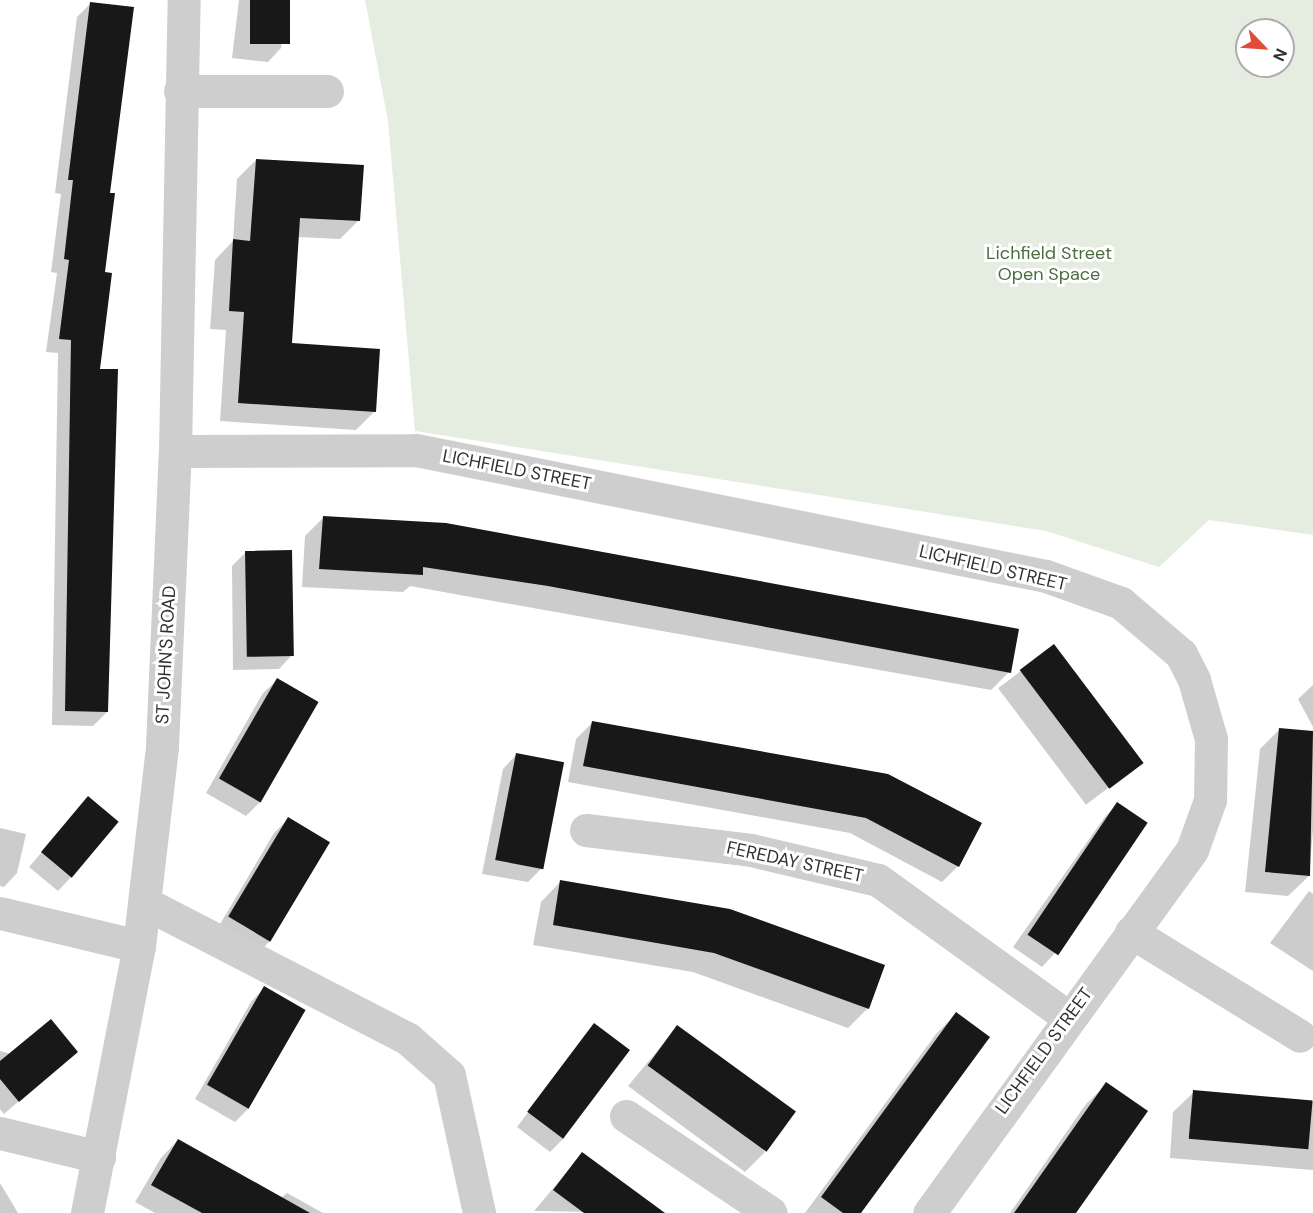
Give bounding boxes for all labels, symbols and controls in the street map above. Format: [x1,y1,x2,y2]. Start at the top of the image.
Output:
north arrow [1235,18,1295,78]
text: N [1268,45,1292,65]
park label: Lichfield Street Open Space [986,243,1112,286]
street label: LICHFIELD STREET [441,445,593,495]
street label: LICHFIELD STREET [917,541,1069,595]
street label: ST JOHN'S ROAD [152,585,180,725]
street label: FEREDAY STREET [725,837,865,887]
street label: LICHFIELD STREET [991,984,1097,1118]

